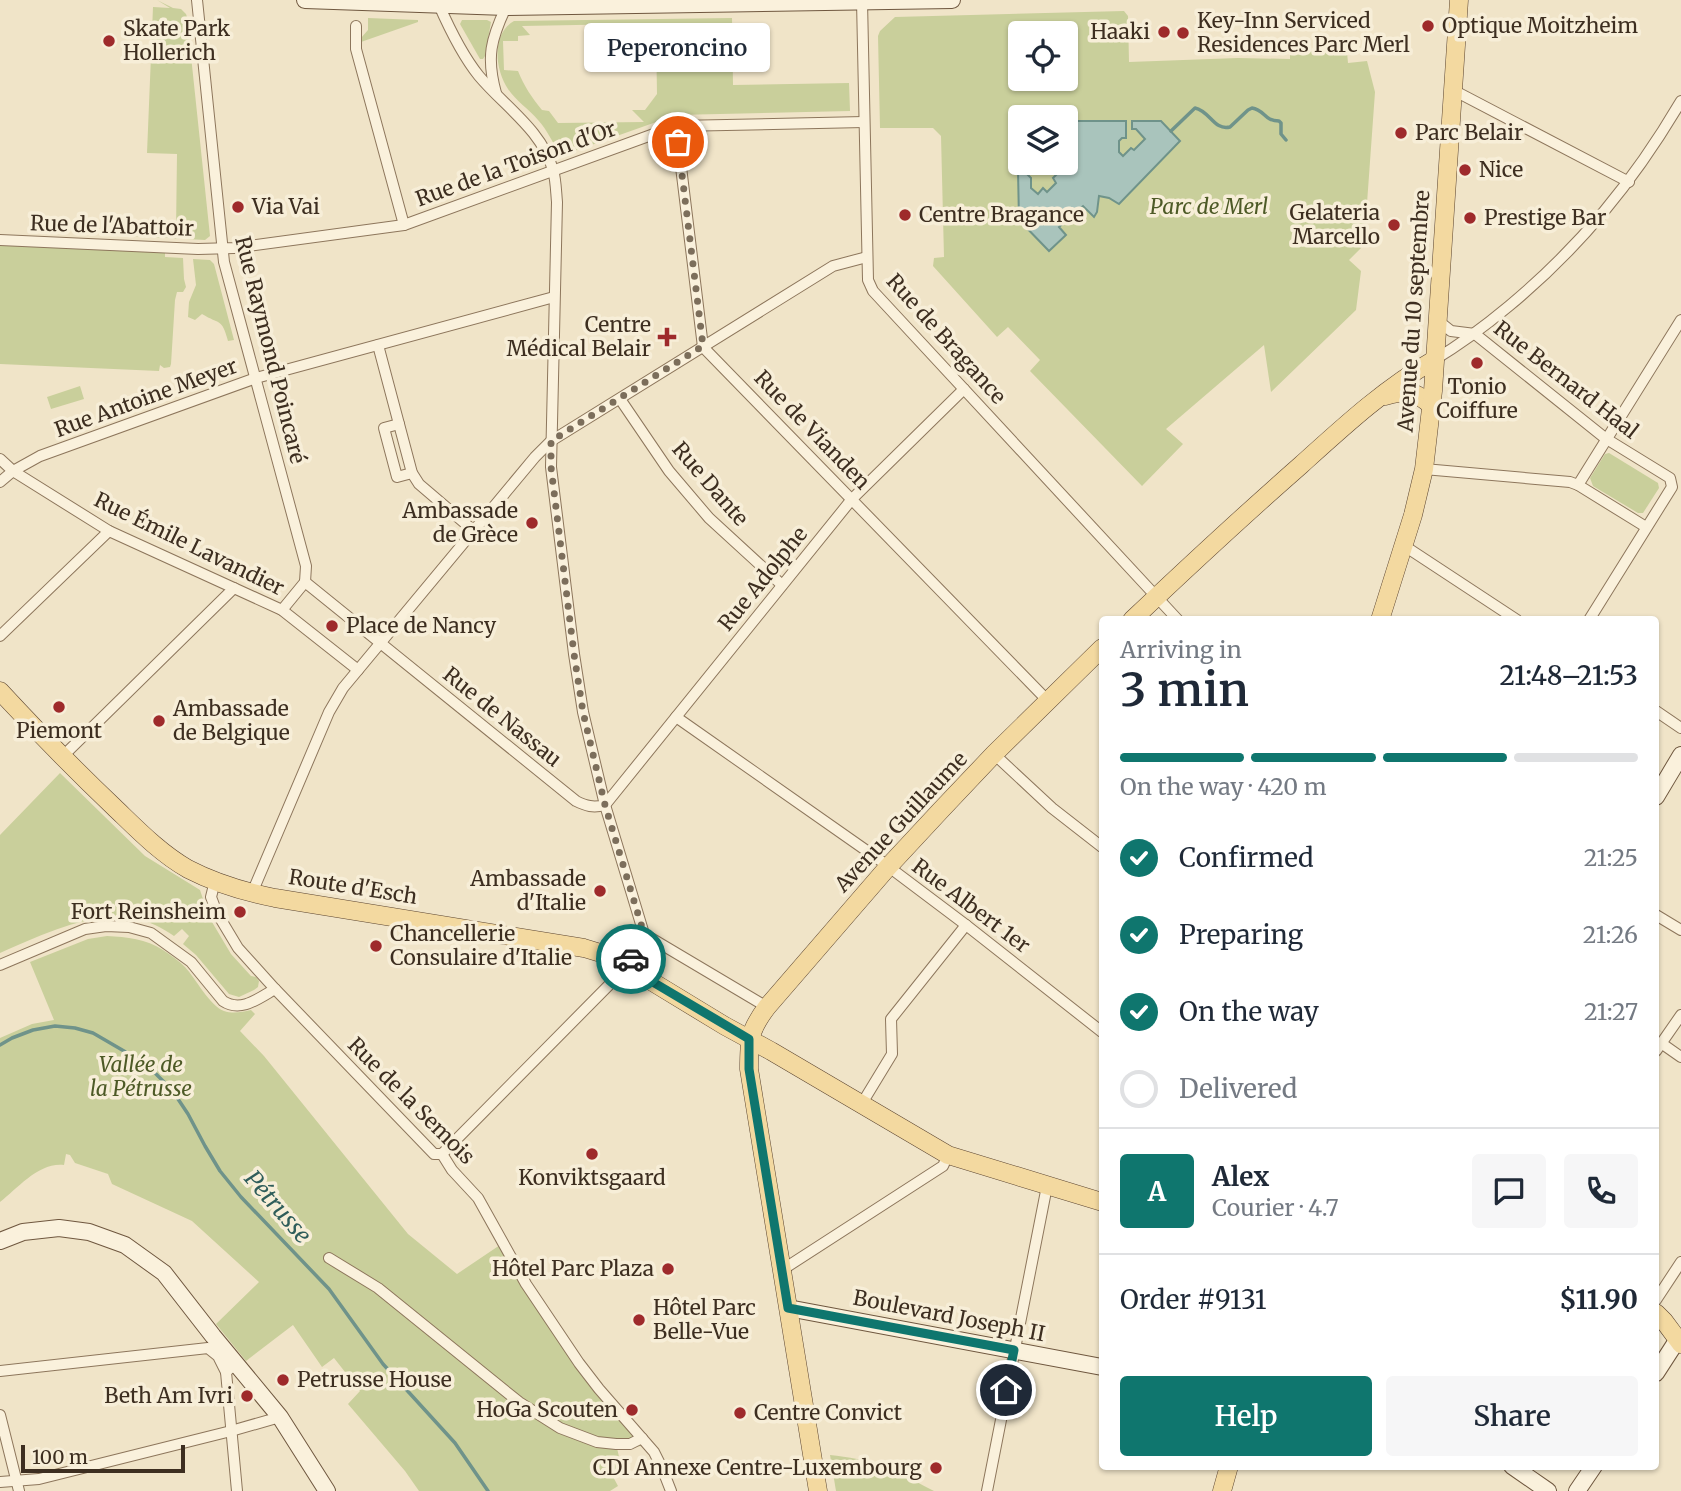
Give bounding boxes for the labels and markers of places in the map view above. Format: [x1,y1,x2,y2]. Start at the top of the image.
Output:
place label: Key-Inn Serviced Residences Parc Merl [1197,7,1410,58]
place label: Optique Moitzheim [1442,12,1638,39]
place label: Skate Park Hollerich [123,15,231,66]
place label: Haaki [1090,18,1150,45]
marker: Optique Moitzheim [1420,18,1436,34]
callout: Peperoncino [585,23,771,72]
marker: Haaki [1156,24,1172,40]
marker: Key-Inn Serviced Residences Parc Merl [1175,25,1191,41]
marker: Skate Park Hollerich [101,33,117,49]
pin [648,112,708,172]
place label: Parc Belair [1415,119,1524,146]
marker: Parc Belair [1393,125,1409,141]
place label: Nice [1479,156,1523,183]
marker: Nice [1457,162,1473,178]
place label: Via Vai [251,193,320,220]
marker: Via Vai [230,199,246,215]
place label: Gelateria Marcello [1289,199,1380,250]
place label: Centre Bragance [919,201,1084,228]
place label: Prestige Bar [1484,204,1607,231]
marker: Centre Bragance [897,207,913,223]
marker: Prestige Bar [1462,210,1478,226]
marker: Gelateria Marcello [1386,217,1402,233]
place label: Centre Médical Belair [507,311,651,362]
marker: Centre Médical Belair [657,327,677,347]
marker: Tonio Coiffure [1469,355,1485,371]
place label: Tonio Coiffure [1436,373,1518,424]
place label: Ambassade de Grèce [401,497,518,548]
marker: Ambassade de Grèce [524,515,540,531]
place label: Place de Nancy [346,612,497,639]
marker: Place de Nancy [324,618,340,634]
place label: Ambassade de Belgique [172,695,290,746]
marker: Piemont [51,699,67,715]
marker: Ambassade de Belgique [151,713,167,729]
place label: Piemont [16,717,102,744]
place label: Ambassade d'Italie [469,865,586,916]
marker: Ambassade d'Italie [592,883,608,899]
place label: Fort Reinsheim [71,898,226,925]
marker: Fort Reinsheim [232,904,248,920]
place label: Chancellerie Consulaire d'Italie [390,920,572,971]
marker: Chancellerie Consulaire d'Italie [368,938,384,954]
marker: Konviktsgaard [584,1146,600,1162]
place label: Konviktsgaard [518,1164,666,1191]
place label: Hôtel Parc Plaza [492,1255,654,1282]
marker: Hôtel Parc Plaza [660,1261,676,1277]
place label: Hôtel Parc Belle-Vue [653,1294,756,1345]
marker: Hôtel Parc Belle-Vue [631,1312,647,1328]
pin [976,1360,1036,1420]
place label: Petrusse House [297,1366,452,1393]
marker: Petrusse House [275,1372,291,1388]
place label: Beth Am Ivri [104,1382,233,1409]
marker: Beth Am Ivri [239,1388,255,1404]
place label: HoGa Scouten [476,1396,618,1423]
place label: Centre Convict [754,1399,902,1426]
marker: HoGa Scouten [624,1402,640,1418]
marker: Centre Convict [732,1405,748,1421]
place label: CDI Annexe Centre-Luxembourg [593,1454,922,1481]
marker: CDI Annexe Centre-Luxembourg [928,1460,944,1476]

